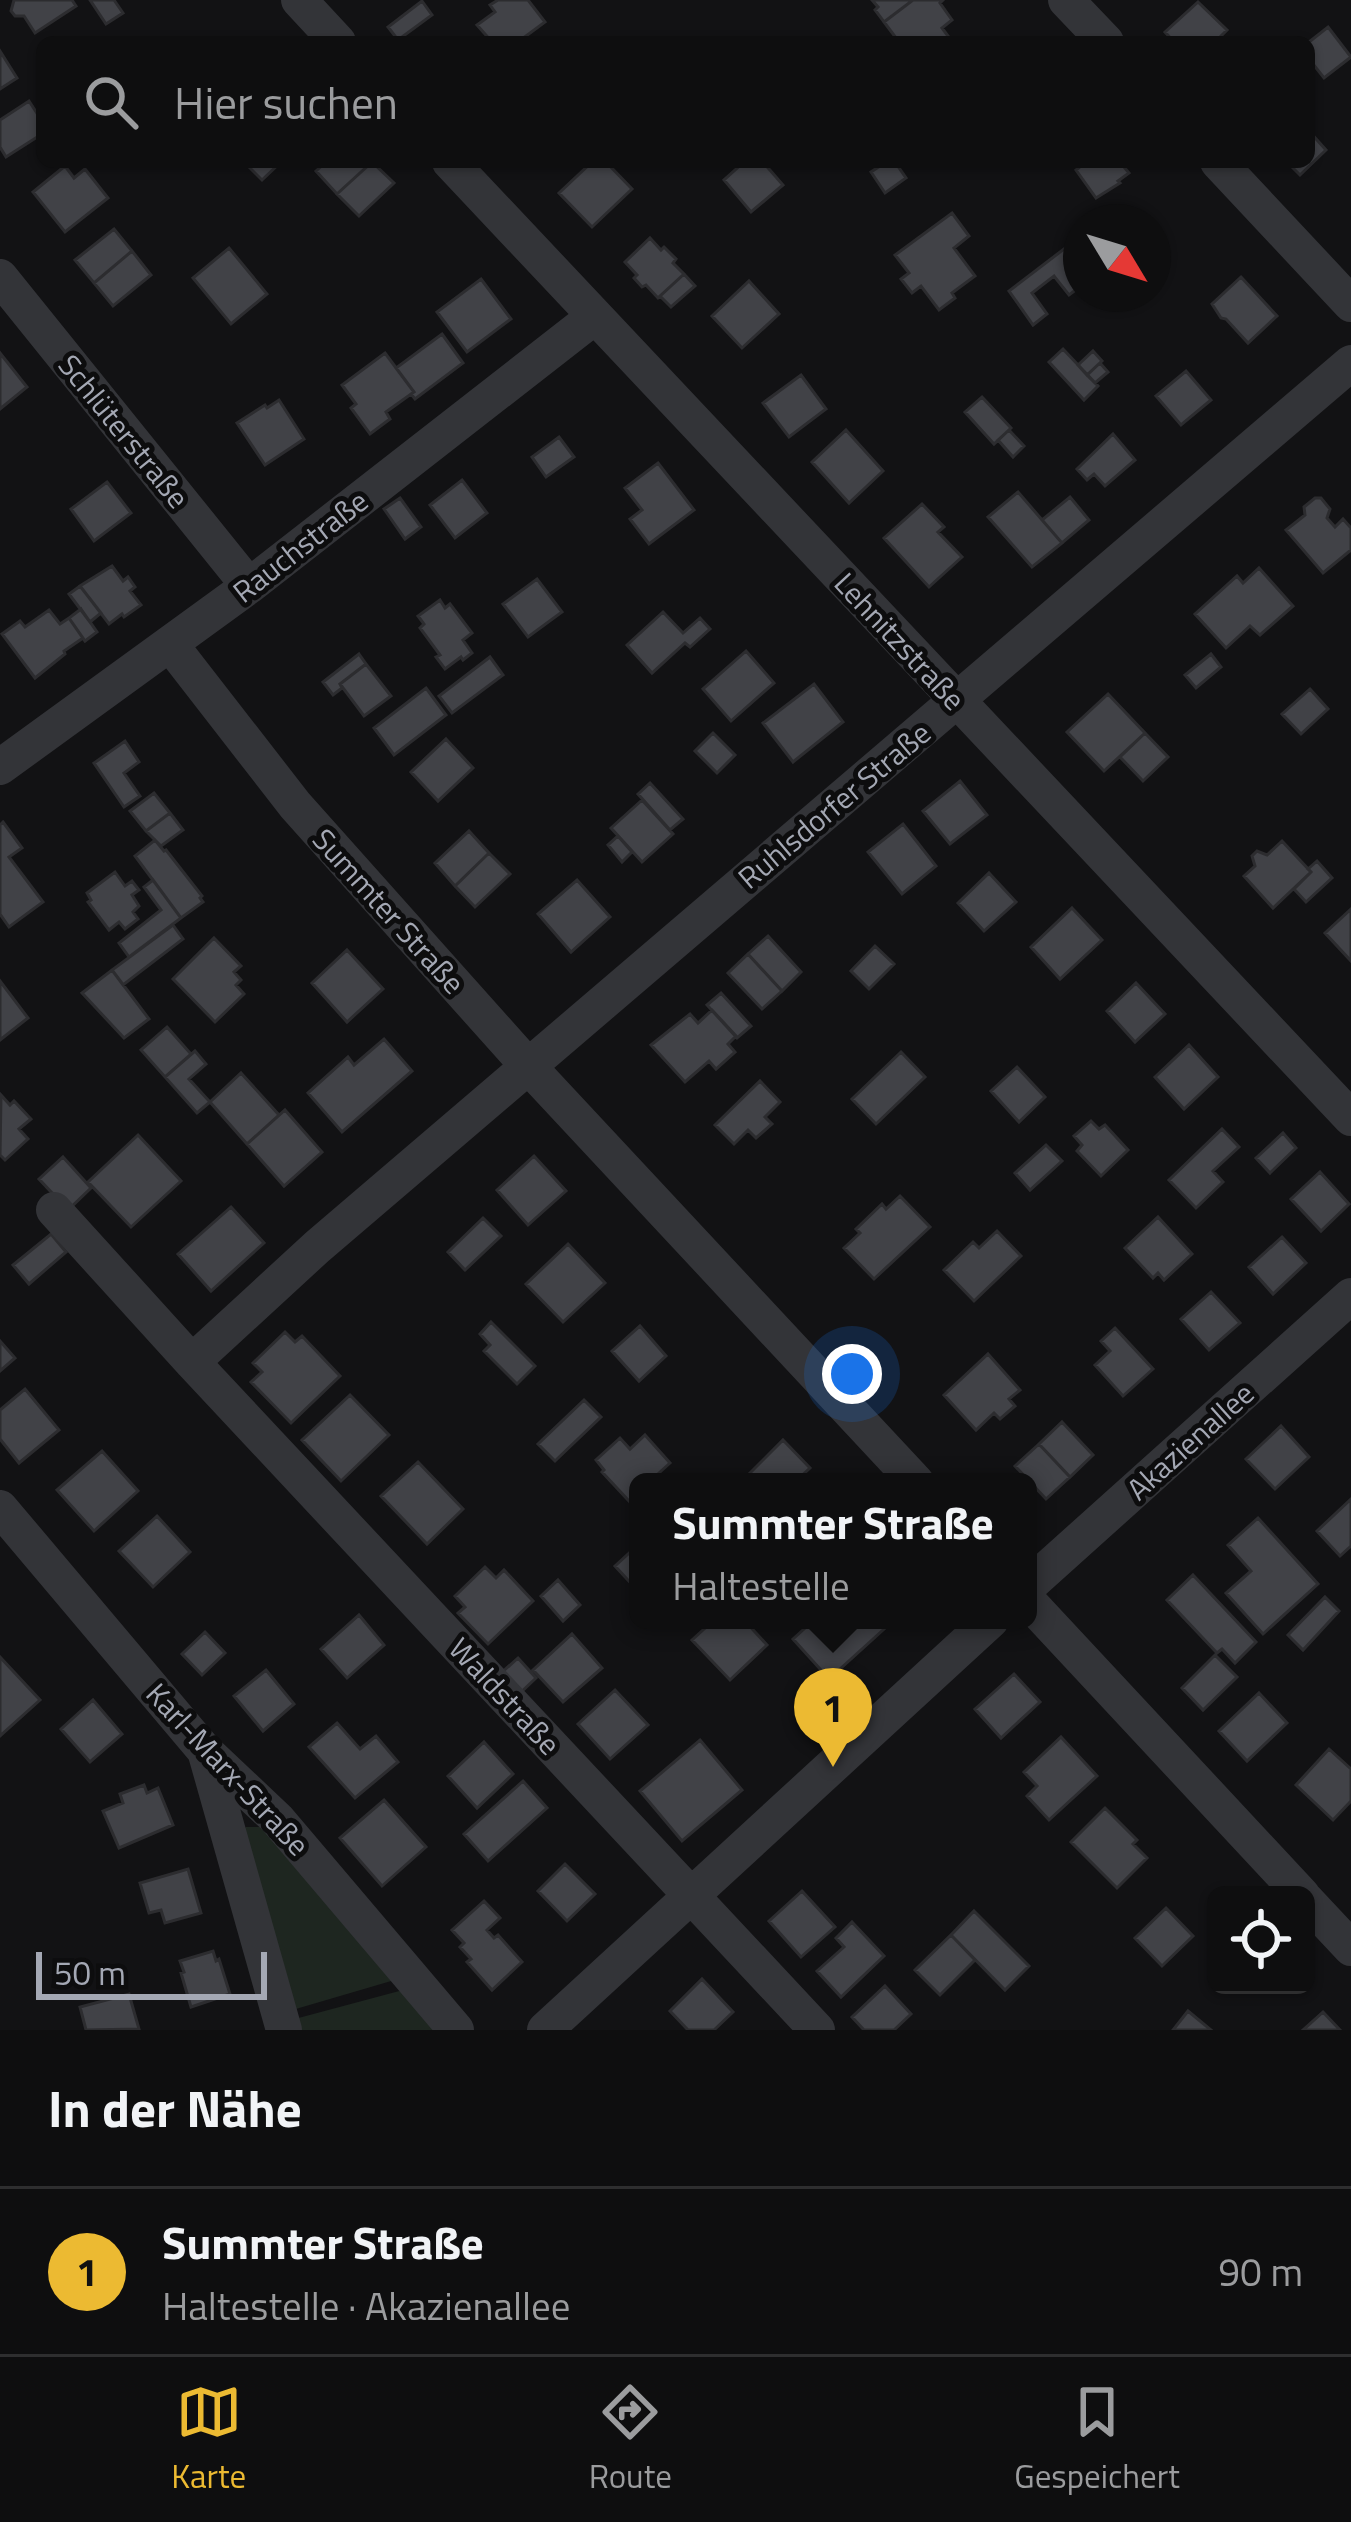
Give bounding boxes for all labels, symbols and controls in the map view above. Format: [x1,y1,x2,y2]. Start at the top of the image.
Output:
search box [36,36,1315,168]
text: Hier suchen [174,68,398,136]
icon: search [78,69,144,135]
north arrow [1063,204,1171,312]
street label: Schlüterstraße [47,344,201,518]
street label: Rauchstraße [222,478,378,614]
street label: Lehnitzstraße [824,561,976,721]
street label: Ruhlsdorfer Straße [727,710,941,900]
street label: Summter Straße [302,818,476,1004]
your location [822,1344,882,1404]
street label: Akazienallee [1116,1371,1264,1511]
popup [629,1473,1037,1629]
text: Summter Straße [672,1488,994,1556]
text: Haltestelle [672,1556,850,1615]
street label: Waldstraße [438,1627,572,1765]
pin: 1 [794,1668,872,1767]
street label: Karl-Marx-Straße [135,1672,321,1866]
map controls [1207,1886,1315,1994]
button: locate [1207,1886,1315,1994]
scale bar [36,1946,267,1999]
text: 50 m [54,1948,126,1998]
text: In der Nähe [48,2069,302,2147]
text: Summter Straße [162,2208,484,2276]
text: 1 [76,2242,98,2301]
text: 90 m [1218,2242,1303,2301]
text: Haltestelle · Akazienallee [162,2276,570,2335]
tab: Karte [171,2379,246,2501]
tab: Route [589,2379,672,2501]
tab: Gespeichert [1014,2379,1180,2501]

